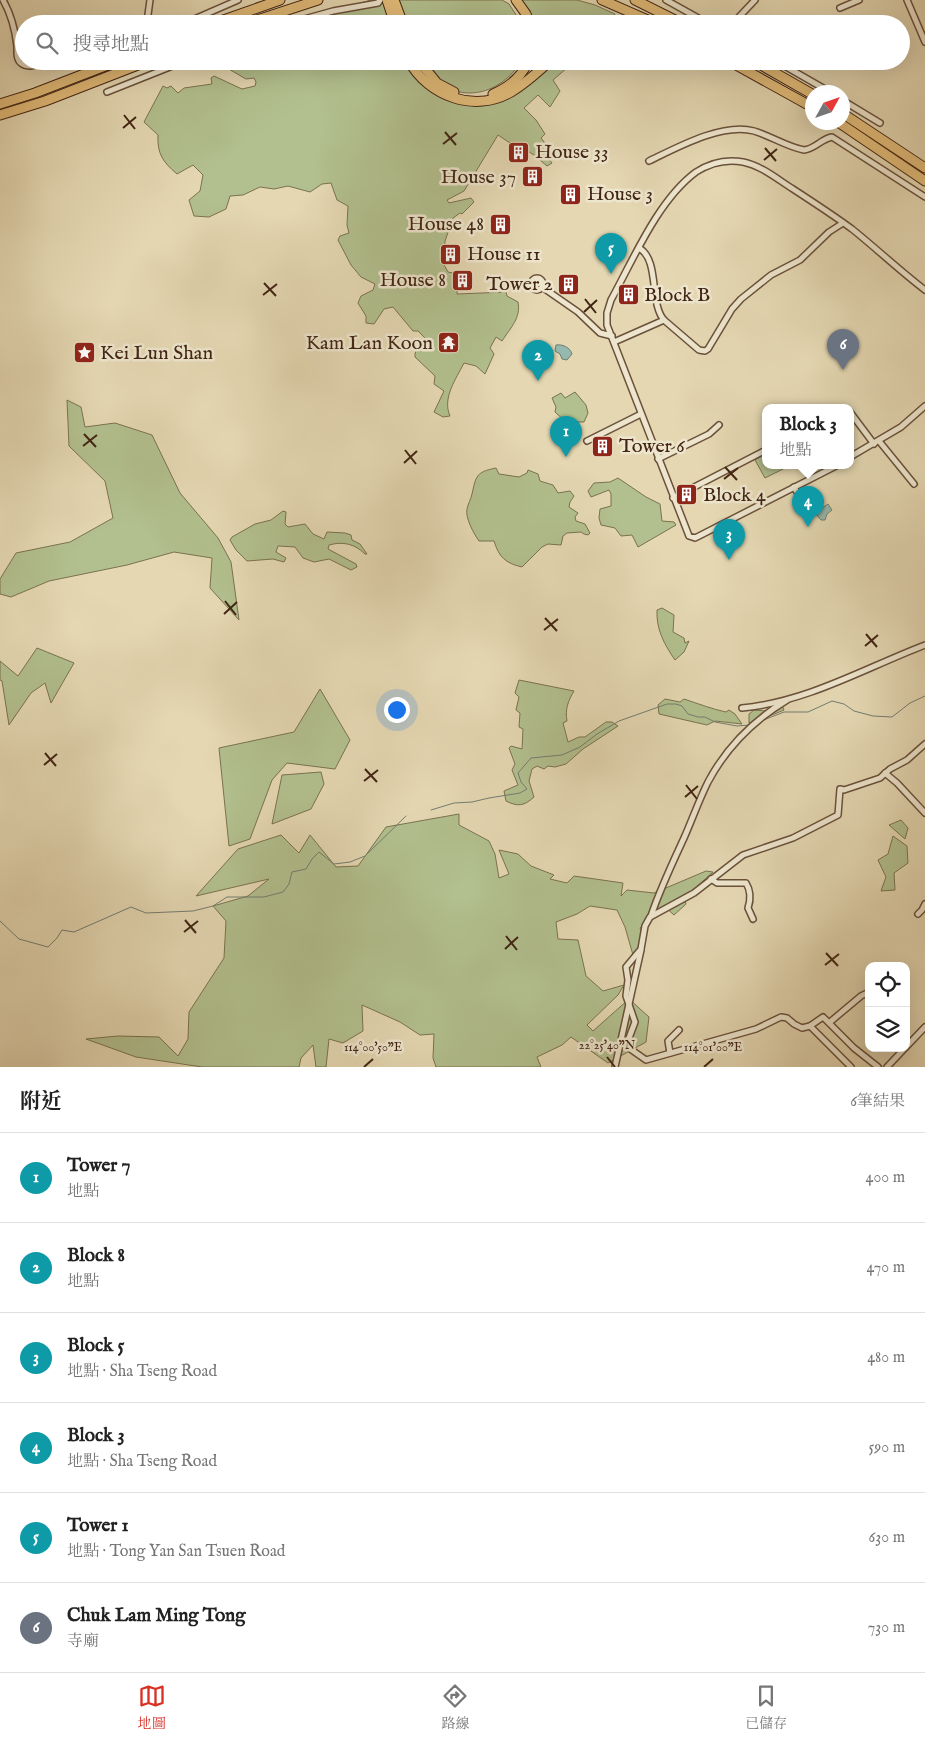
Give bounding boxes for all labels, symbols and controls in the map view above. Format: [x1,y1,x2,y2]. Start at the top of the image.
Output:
search box [15,15,910,70]
icon: search [33,29,61,57]
text: 搜尋地點 [73,33,149,57]
north arrow [805,85,850,130]
building icon: House 33 [507,140,531,164]
place label: House 33 [535,140,608,165]
place label: House 37 [441,165,516,190]
building icon: House 37 [520,165,544,189]
building icon: House 3 [559,182,583,206]
place label: House 3 [587,182,653,207]
place label: House 48 [408,212,484,237]
building icon: House 48 [488,212,512,236]
pin: 5 [595,233,627,274]
building icon: House 11 [439,242,463,266]
place label: House 11 [467,242,540,267]
place label: House 8 [380,268,446,293]
building icon: House 8 [450,268,474,292]
place label: Tower 2 [486,272,553,297]
building icon: Tower 2 [557,272,581,296]
building icon: Block B [616,283,640,307]
place label: Block B [644,283,710,308]
pin: 6 [827,329,859,370]
place label: Kam Lan Koon [306,331,433,356]
temple icon: Kam Lan Koon [437,331,461,355]
pin: 2 [522,340,554,381]
place icon: Kei Lun Shan [72,341,96,365]
place label: Kei Lun Shan [100,341,214,366]
popup [762,404,854,469]
text: Block 3 [779,413,837,437]
pin: 1 [550,416,582,457]
building icon: Tower 6 [591,434,615,458]
place label: Tower 6 [619,434,685,459]
text: 地點 [779,441,811,461]
building icon: Block 4 [675,483,699,507]
place label: Block 4 [703,483,766,508]
pin: 4 [792,486,824,527]
pin: 3 [713,519,745,560]
your location [384,697,410,723]
map controls [865,962,910,1052]
button: locate [865,962,910,1007]
button: layers [865,1007,910,1052]
text: 22°25'40"N [579,1038,636,1053]
text: 114°00'50"E [344,1040,402,1055]
text: 114°01'00"E [684,1040,742,1055]
text: 附近 [20,1089,62,1116]
text: 6筆結果 [850,1092,905,1112]
text: Tower 7 [67,1154,130,1178]
text: 1 [33,1168,39,1188]
text: 400 m [866,1168,905,1188]
text: 地點 [67,1182,99,1202]
text: Block 8 [67,1244,125,1268]
text: 2 [32,1258,40,1278]
text: 470 m [866,1258,905,1278]
text: 地點 [67,1272,99,1292]
text: Block 5 [67,1334,124,1358]
text: 3 [33,1348,39,1368]
text: 480 m [867,1348,905,1368]
text: 地點 · Sha Tseng Road [67,1362,217,1382]
text: Block 3 [67,1424,124,1448]
text: 4 [32,1438,40,1458]
text: 590 m [869,1438,905,1458]
text: 地點 · Sha Tseng Road [67,1452,217,1472]
text: Tower 1 [67,1514,129,1538]
text: 5 [33,1528,39,1548]
text: 630 m [869,1528,905,1548]
text: 地點 · Tong Yan San Tsuen Road [67,1542,285,1562]
text: Chuk Lam Ming Tong [67,1604,246,1628]
text: 6 [33,1618,39,1638]
text: 730 m [868,1618,905,1638]
text: 寺廟 [67,1632,99,1652]
tab: 地圖 [138,1682,166,1733]
tab: 路線 [441,1682,469,1733]
tab: 已儲存 [745,1682,787,1733]

